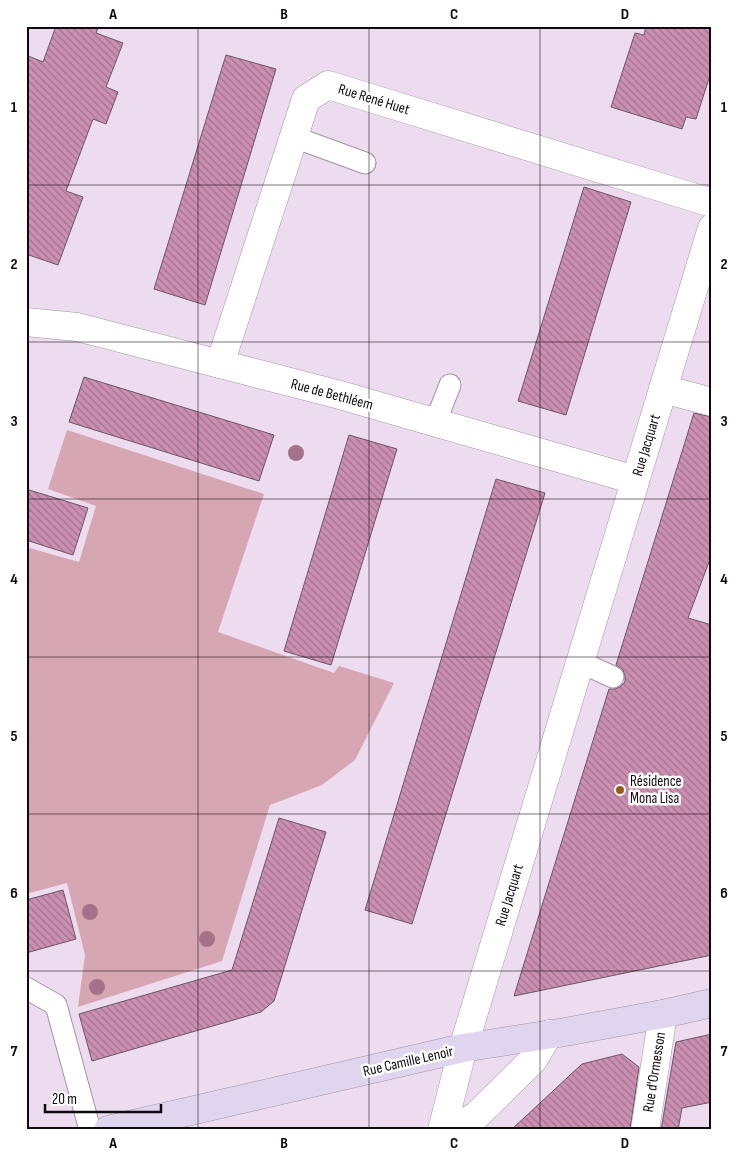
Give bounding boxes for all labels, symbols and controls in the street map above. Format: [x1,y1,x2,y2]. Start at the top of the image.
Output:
text: A [108,5,117,24]
text: B [280,5,288,24]
text: C [450,5,458,24]
text: D [621,5,629,24]
street label: Rue René Huet [336,80,412,119]
text: 1 [11,98,18,117]
text: 1 [721,98,728,117]
text: 2 [10,255,18,274]
text: 2 [720,255,728,274]
street label: Rue de Bethléem [289,374,375,415]
street label: Rue Jacquart [628,411,665,478]
text: 3 [10,412,18,431]
text: 3 [720,412,728,431]
text: 4 [10,570,18,589]
text: 4 [720,570,728,589]
text: 5 [10,727,18,746]
text: 5 [720,727,728,746]
place label: Résidence Mona Lisa [630,772,682,808]
marker: Résidence Mona Lisa [614,784,626,796]
street label: Rue Jacquart [491,861,528,928]
text: 6 [10,884,18,903]
text: 6 [720,884,728,903]
street label: Rue d'Ormesson [639,1031,670,1113]
text: 7 [11,1042,18,1061]
street label: Rue Camille Lenoir [361,1042,456,1081]
text: 7 [721,1042,728,1061]
scale bar [45,1081,161,1113]
text: 20 m [52,1090,77,1109]
text: A [108,1134,117,1153]
text: B [280,1134,288,1153]
text: C [450,1134,458,1153]
text: D [621,1134,629,1153]

